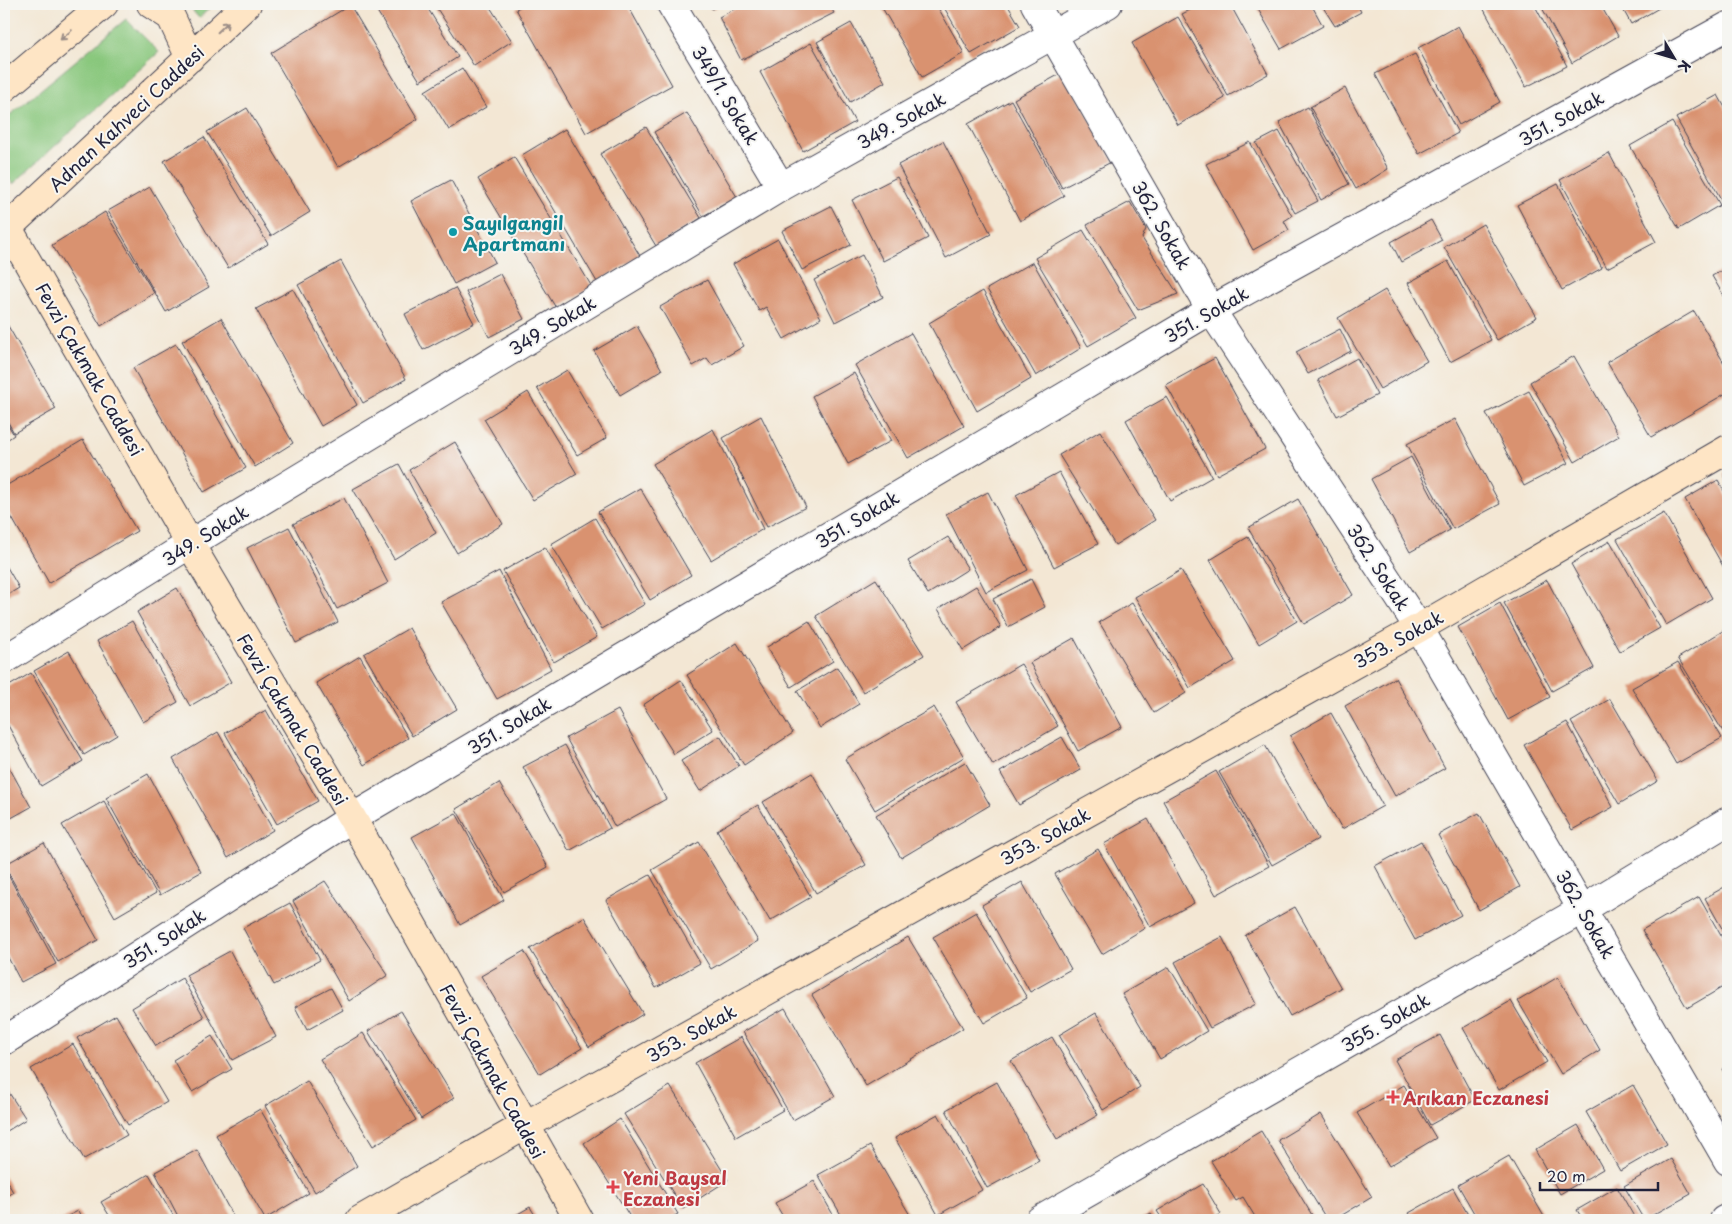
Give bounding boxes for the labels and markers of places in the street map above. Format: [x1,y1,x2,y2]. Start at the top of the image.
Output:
place label: Sayılgangil Apartmanı [463,209,565,257]
marker: Sayılgangil Apartmanı [447,226,459,238]
place label: Arıkan Eczanesi [1402,1084,1549,1111]
marker: Arıkan Eczanesi [1387,1091,1399,1103]
place label: Yeni Baysal Eczanesi [623,1164,727,1212]
marker: Yeni Baysal Eczanesi [607,1181,619,1193]

